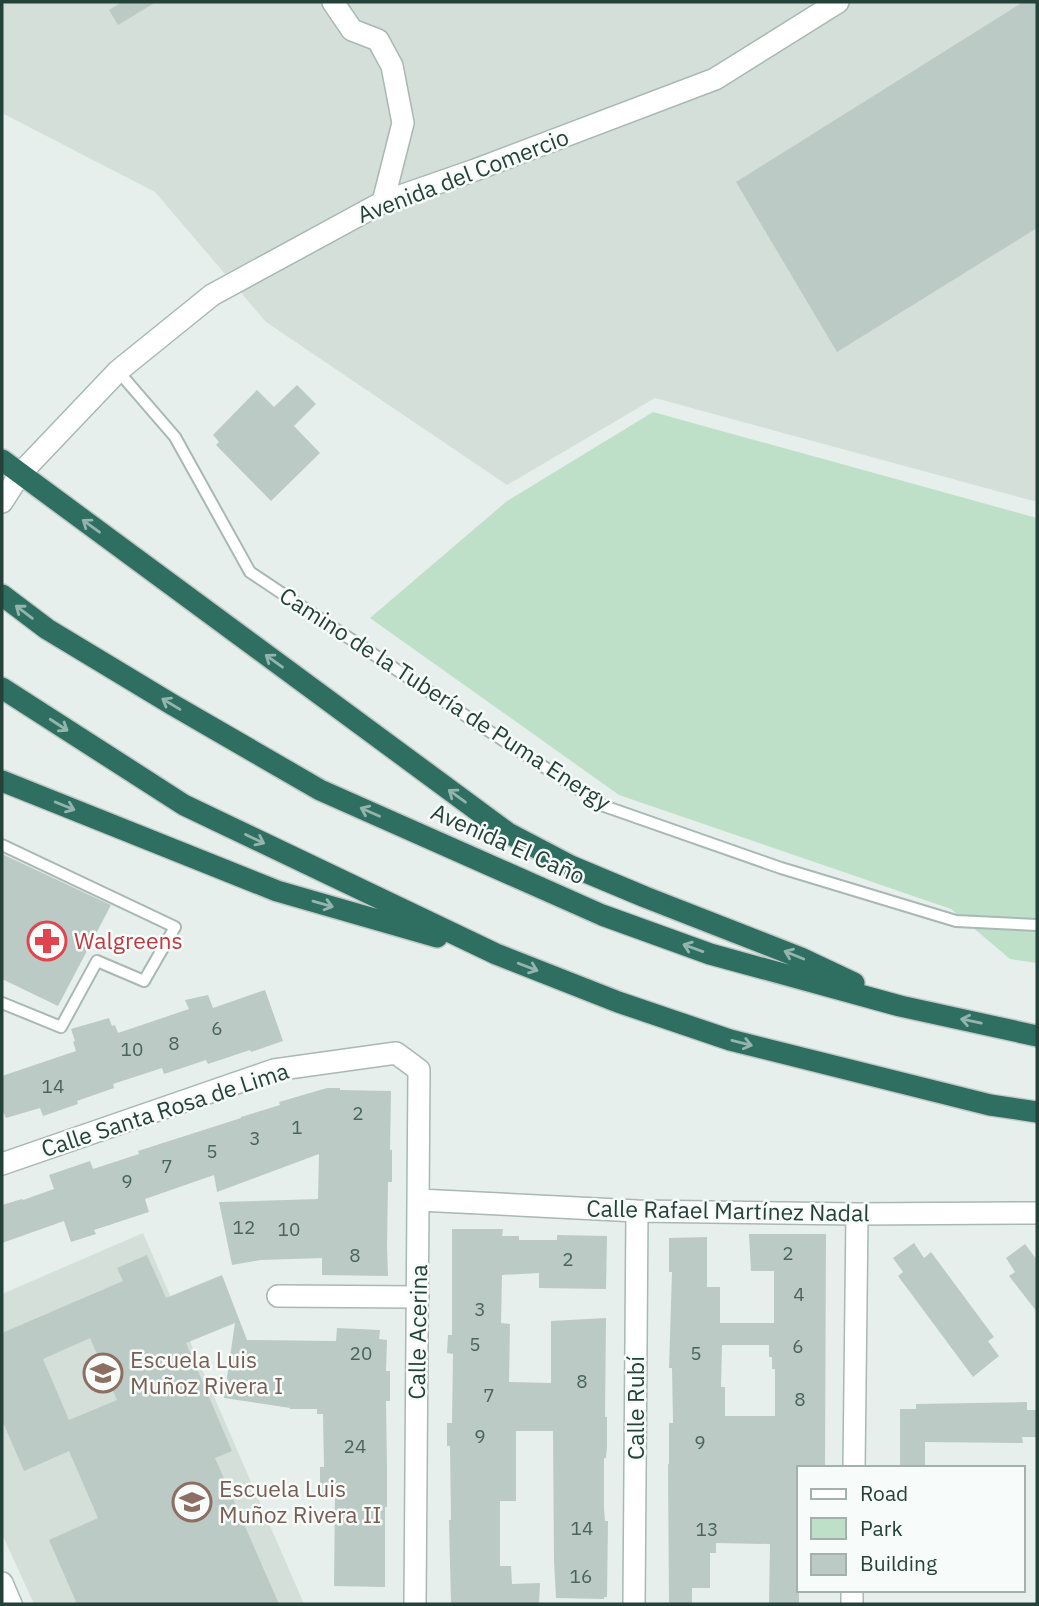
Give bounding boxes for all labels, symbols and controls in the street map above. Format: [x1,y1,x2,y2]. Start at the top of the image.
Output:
street label: Avenida del Comercio [353,121,573,229]
one-way arrow [82,519,100,534]
street label: Camino de la Tubería de Puma Energy [274,580,617,817]
one-way arrow [15,605,34,620]
one-way arrow [265,654,284,668]
one-way arrow [161,696,181,710]
one-way arrow [49,717,68,732]
one-way arrow [448,789,467,803]
street label: Avenida El Caño [427,796,590,890]
one-way arrow [54,800,75,813]
one-way arrow [360,805,382,818]
one-way arrow [244,833,265,846]
one-way arrow [312,899,334,912]
pharmacy icon: Walgreens [26,920,68,962]
place label: Walgreens [74,925,183,955]
one-way arrow [682,941,704,953]
one-way arrow [784,948,806,961]
one-way arrow [516,962,538,975]
one-way arrow [960,1014,983,1028]
house number: 6 [211,1016,223,1040]
house number: 8 [168,1031,180,1055]
house number: 10 [121,1037,143,1061]
one-way arrow [730,1037,753,1050]
street label: Calle Santa Rosa de Lima [37,1055,292,1163]
house number: 14 [42,1074,64,1098]
house number: 2 [352,1101,364,1125]
house number: 1 [291,1115,303,1139]
house number: 3 [249,1126,261,1150]
house number: 5 [206,1139,218,1163]
house number: 7 [161,1154,173,1178]
house number: 9 [121,1169,133,1193]
street label: Calle Rafael Martínez Nadal [586,1193,870,1227]
house number: 12 [233,1215,255,1239]
house number: 10 [278,1217,300,1241]
house number: 2 [782,1241,794,1265]
house number: 8 [349,1243,361,1267]
house number: 2 [562,1247,574,1271]
street label: Calle Acerina [401,1264,433,1400]
house number: 4 [793,1282,805,1306]
house number: 3 [474,1297,486,1321]
house number: 5 [469,1332,481,1356]
house number: 6 [792,1334,804,1358]
house number: 20 [350,1341,372,1365]
house number: 5 [690,1341,702,1365]
place label: Escuela Luis Muñoz Rivera I [130,1344,283,1400]
school or university icon: Escuela Luis Muñoz Rivera I [82,1352,124,1394]
street label: Calle Rubí [620,1356,650,1460]
house number: 8 [576,1369,588,1393]
house number: 7 [483,1383,495,1407]
house number: 8 [794,1387,806,1411]
house number: 9 [474,1424,486,1448]
house number: 9 [694,1430,706,1454]
house number: 24 [344,1434,366,1458]
legend [797,1466,1025,1592]
place label: Escuela Luis Muñoz Rivera II [219,1473,381,1529]
text: Road [860,1479,908,1507]
school or university icon: Escuela Luis Muñoz Rivera II [171,1481,213,1523]
text: Park [860,1514,903,1542]
house number: 14 [571,1516,593,1540]
house number: 13 [696,1517,718,1541]
text: Building [860,1549,937,1577]
house number: 16 [570,1564,592,1588]

